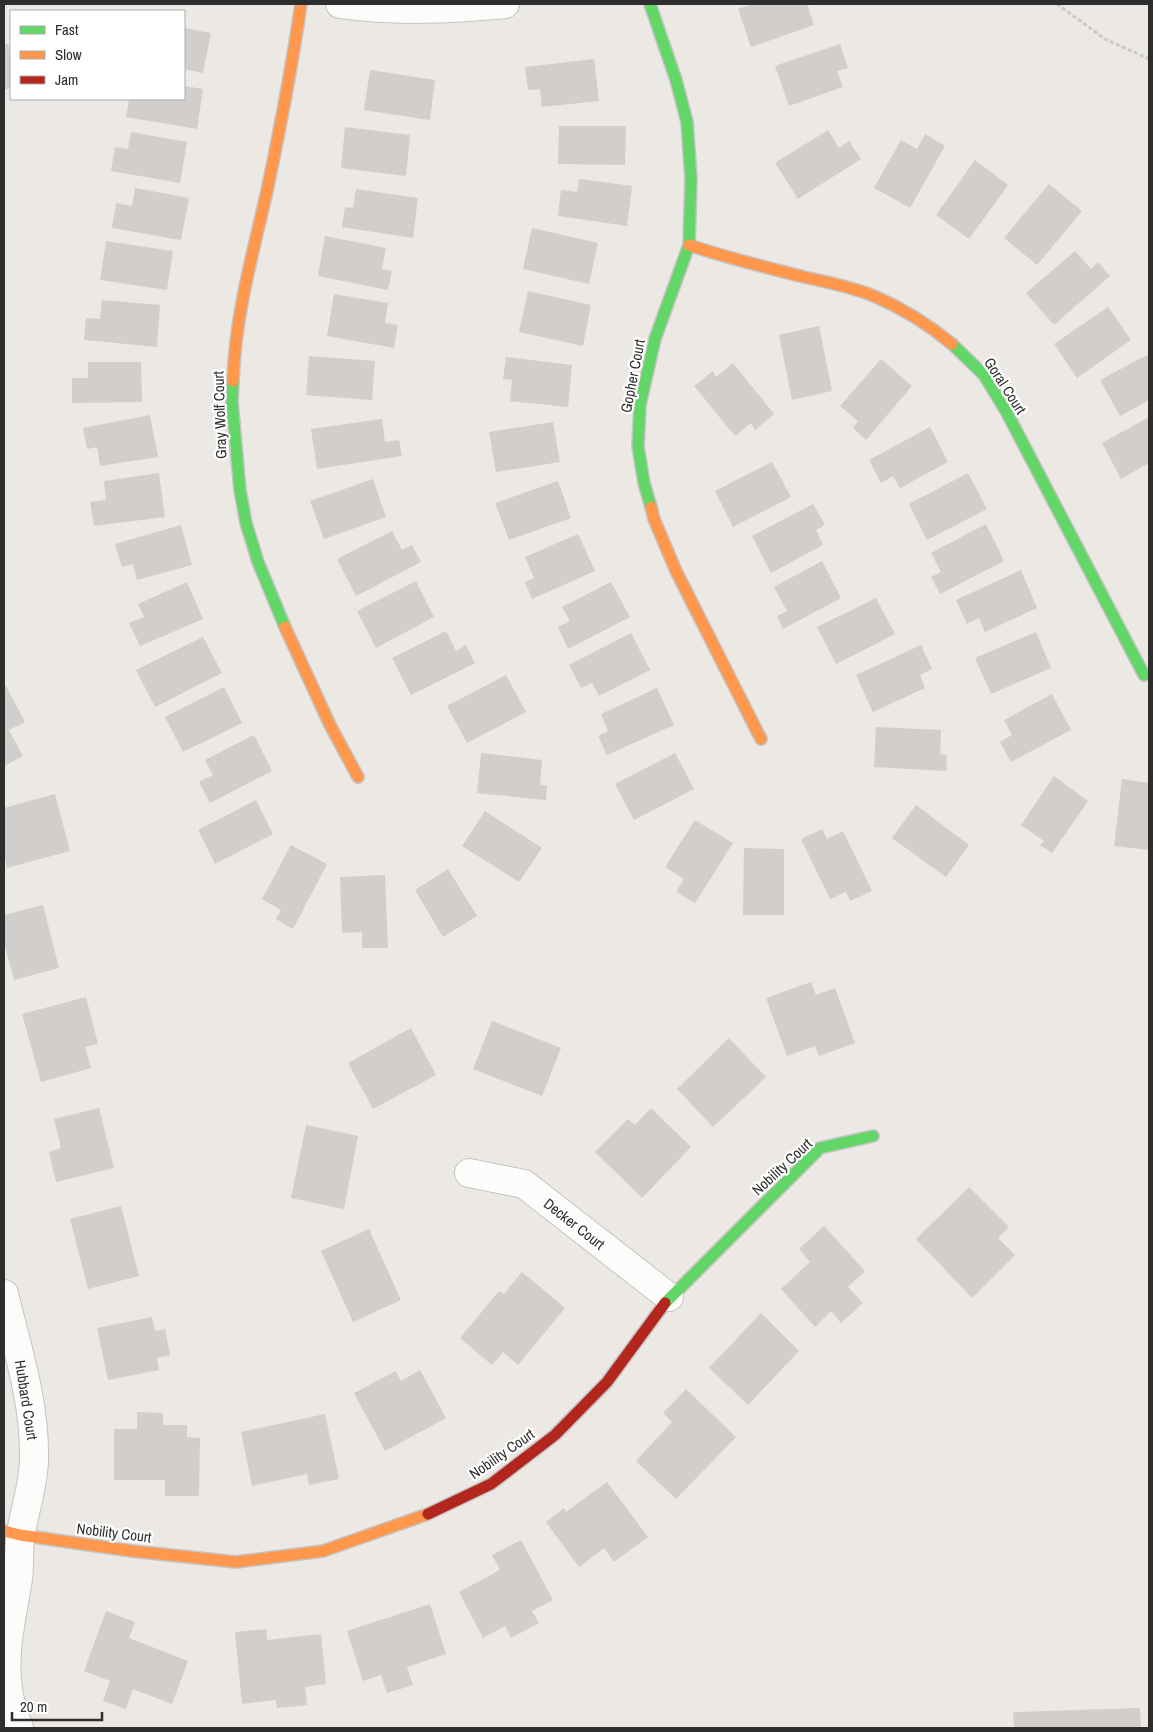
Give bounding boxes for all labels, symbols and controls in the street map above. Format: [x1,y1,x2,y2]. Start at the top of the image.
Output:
legend [10,10,185,100]
text: Fast [55,19,79,40]
text: Slow [55,44,82,65]
text: Jam [55,69,78,90]
street label: Gopher Court [615,337,650,414]
street label: Goral Court [979,353,1032,419]
street label: Gray Wolf Court [207,370,232,459]
street label: Nobility Court [747,1133,817,1200]
street label: Decker Court [539,1193,610,1255]
street label: Hubbard Court [10,1358,43,1442]
street label: Nobility Court [465,1423,539,1484]
street label: Nobility Court [75,1517,153,1548]
scale bar [12,1690,102,1722]
text: 20 m [20,1696,47,1717]

